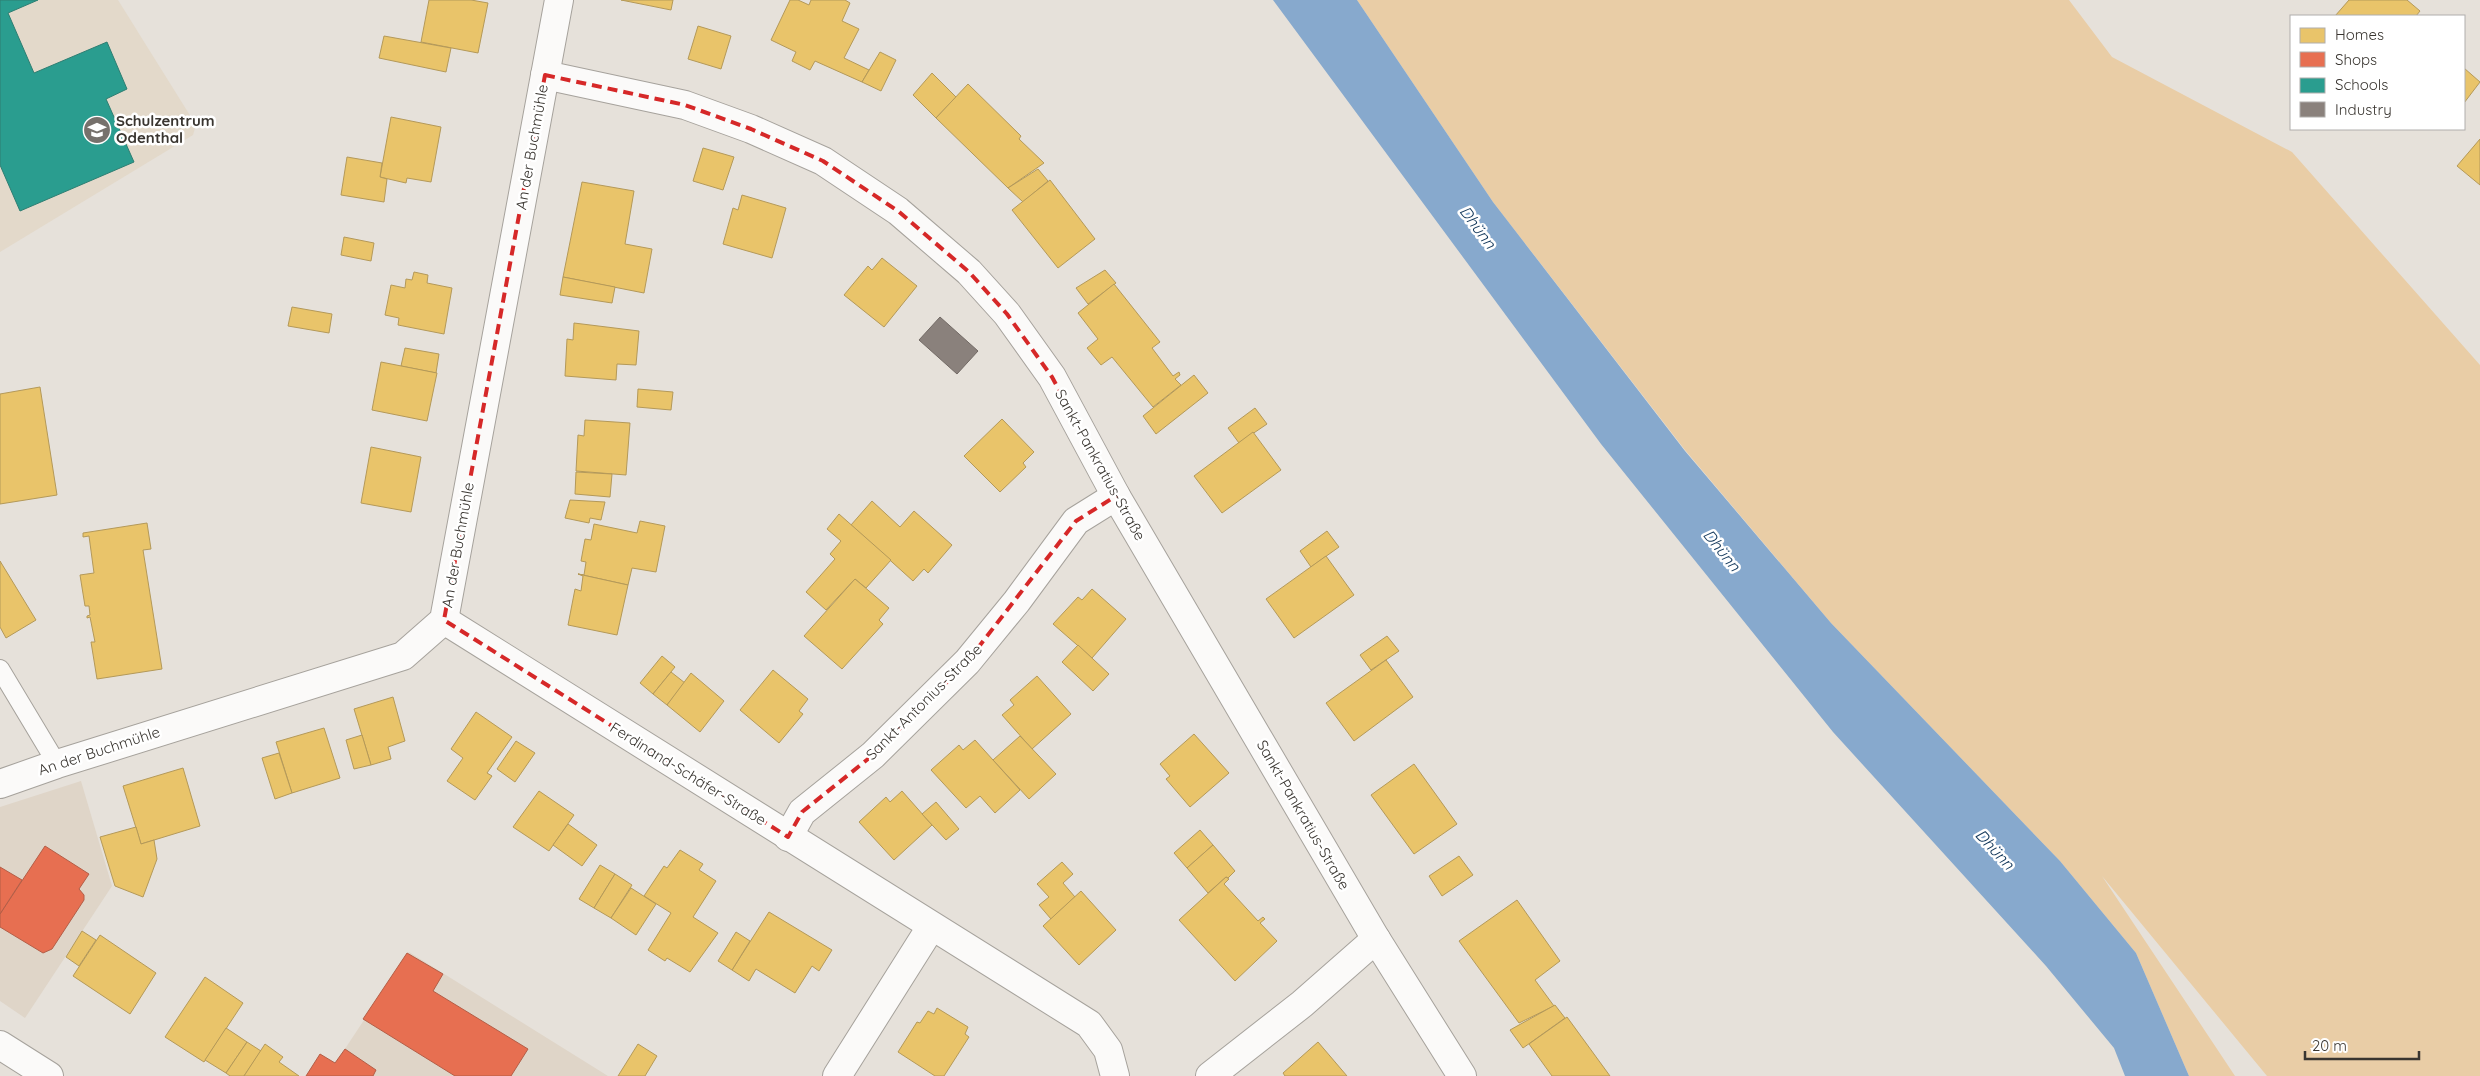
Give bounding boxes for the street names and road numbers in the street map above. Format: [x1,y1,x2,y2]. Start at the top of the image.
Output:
street label: An der Buchmühle [511,83,552,211]
street label: Sankt-Pankratius-Straße [1051,386,1150,544]
street label: An der Buchmühle [437,481,478,609]
street label: Sankt-Antonius-Straße [862,640,986,764]
street label: Ferdinand-Schäfer-Straße [607,718,770,829]
street label: An der Buchmühle [36,722,162,779]
street label: Sankt-Pankratius-Straße [1253,736,1354,893]

